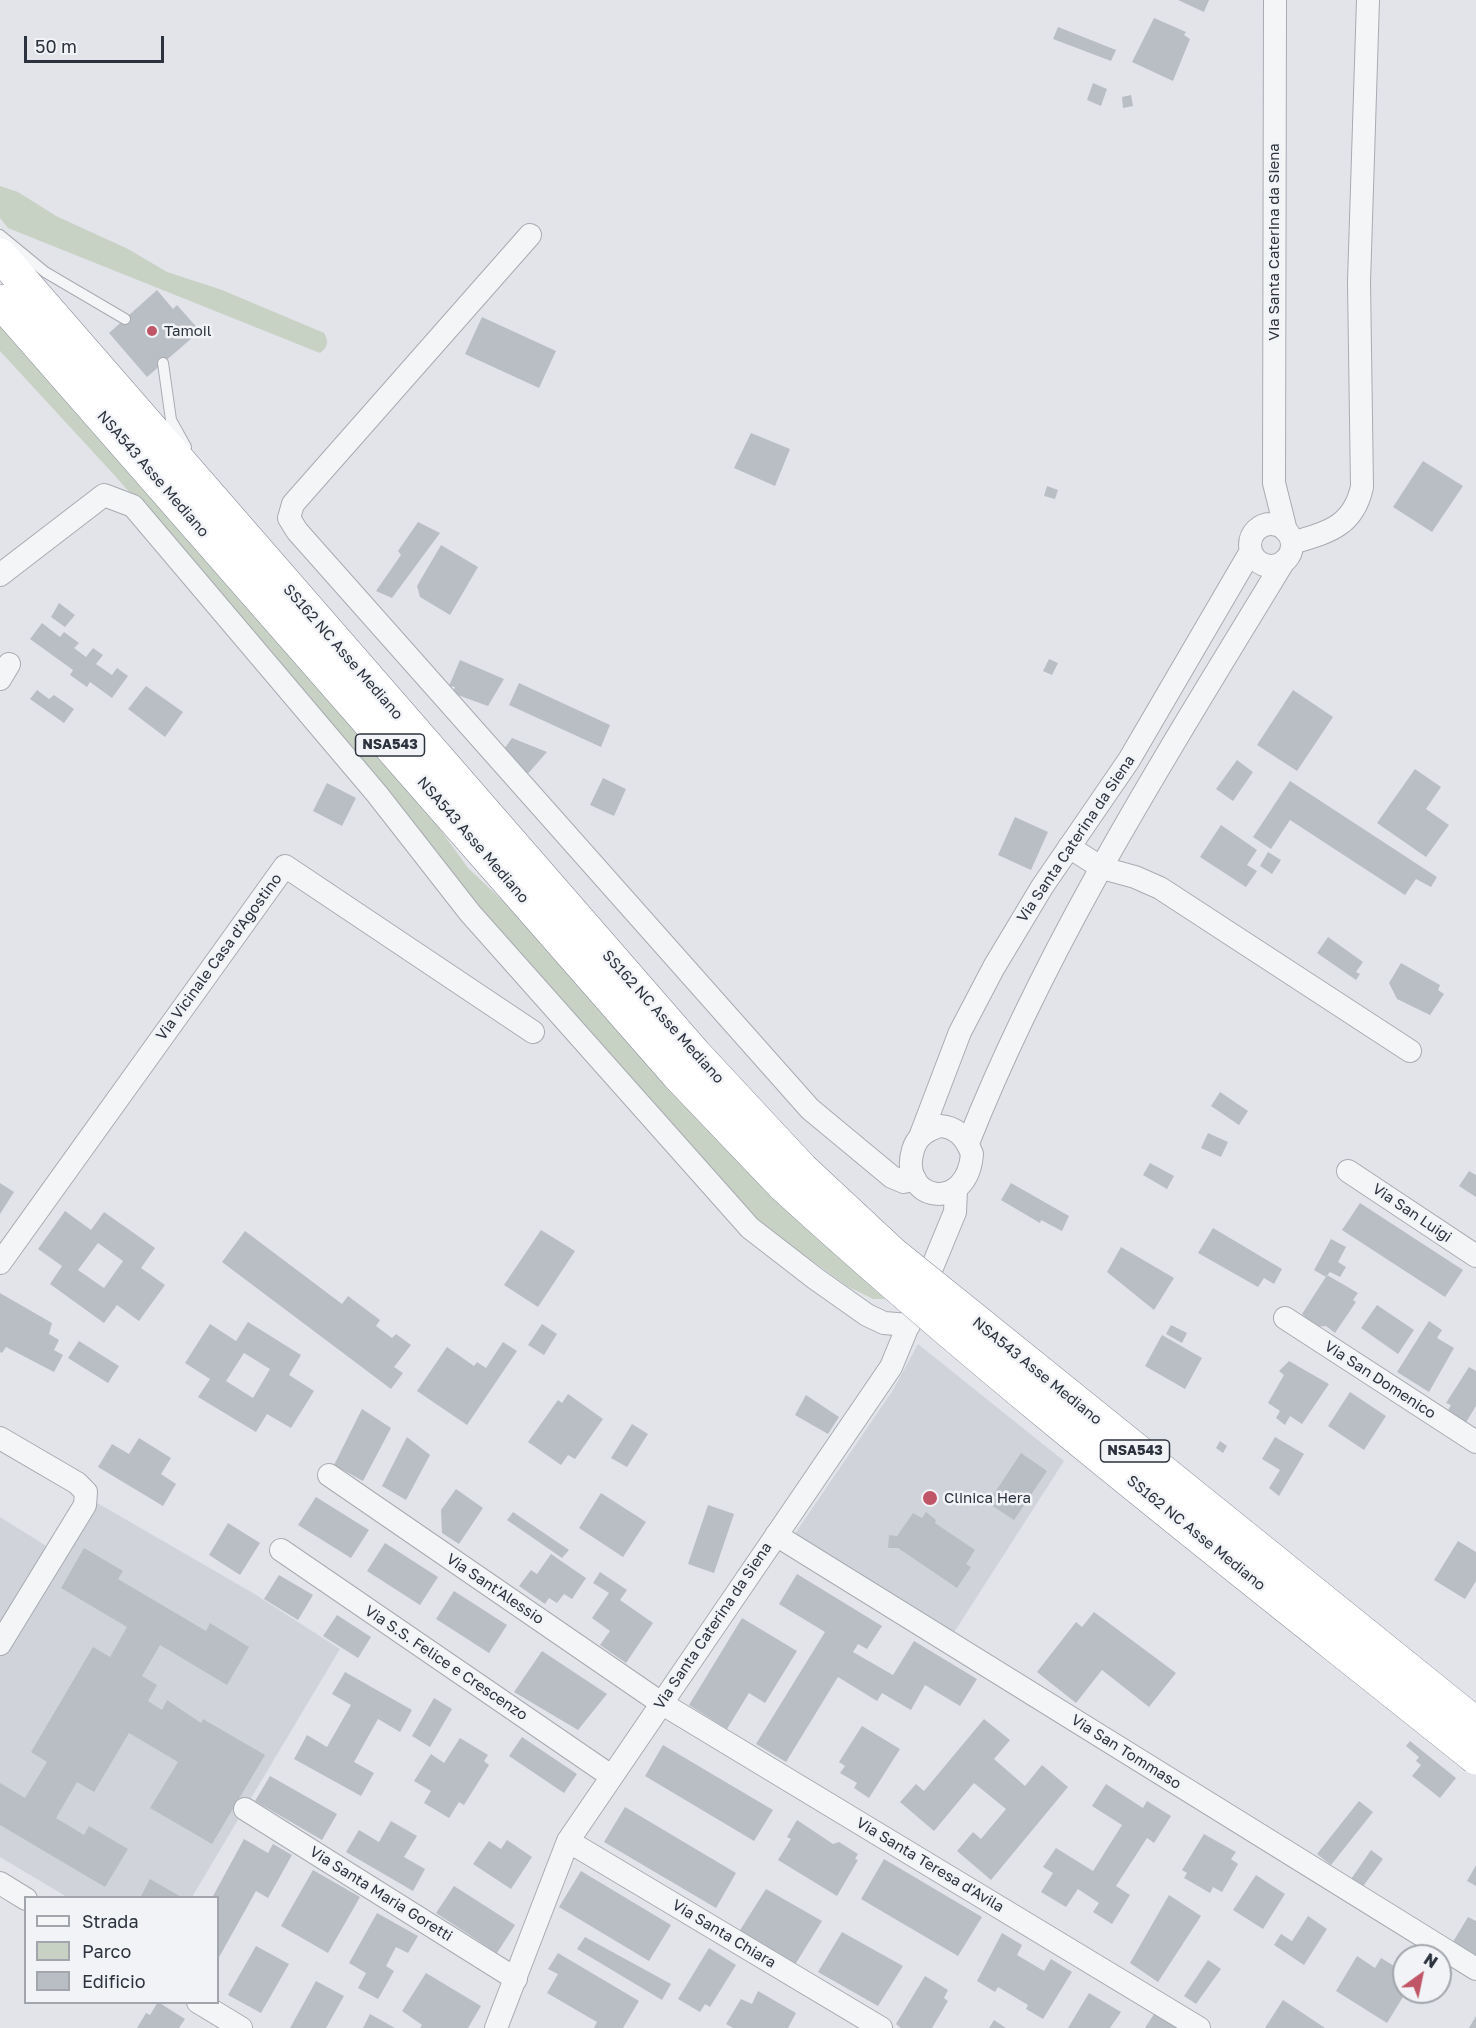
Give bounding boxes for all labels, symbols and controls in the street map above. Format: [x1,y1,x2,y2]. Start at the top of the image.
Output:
scale bar [27,24,166,62]
text: 50 m [35,35,77,57]
street label: Via Santa Caterina da Siena [1265,143,1283,341]
place label: Tamoil [164,322,212,340]
marker: Tamoil [145,324,159,338]
street label: NSA543 Asse Mediano [93,407,213,541]
street label: SS162 NC Asse Mediano [279,581,407,723]
road number: NSA543 [356,734,424,756]
street label: Via Santa Caterina da Siena [1013,752,1139,926]
street label: NSA543 Asse Mediano [413,773,533,907]
street label: Via Vicinale Casa d'Agostino [152,870,286,1044]
street label: SS162 NC Asse Mediano [598,947,728,1087]
street label: Via San Luigi [1369,1180,1455,1246]
street label: NSA543 Asse Mediano [969,1313,1105,1429]
street label: Via San Domenico [1321,1337,1439,1423]
road number: NSA543 [1100,1440,1170,1462]
street label: SS162 NC Asse Mediano [1123,1472,1269,1594]
marker: Clinica Hera [921,1489,939,1507]
place label: Clinica Hera [944,1489,1031,1507]
street label: Via Santa Caterina da Siena [650,1539,776,1713]
street label: Via Sant'Alessio [443,1550,547,1628]
street label: Via S.S. Felice e Crescenzo [361,1602,531,1724]
street label: Via San Tommaso [1068,1711,1184,1793]
street label: Via Santa Teresa d'Avila [853,1814,1007,1916]
street label: Via Santa Maria Goretti [306,1843,456,1945]
legend [24,1896,219,2004]
street label: Via Santa Chiara [669,1896,779,1972]
text: Strada [82,1910,139,1932]
text: Parco [82,1940,131,1962]
north arrow [1392,1944,1452,2004]
text: N [1420,1949,1441,1972]
text: Edificio [82,1970,146,1992]

